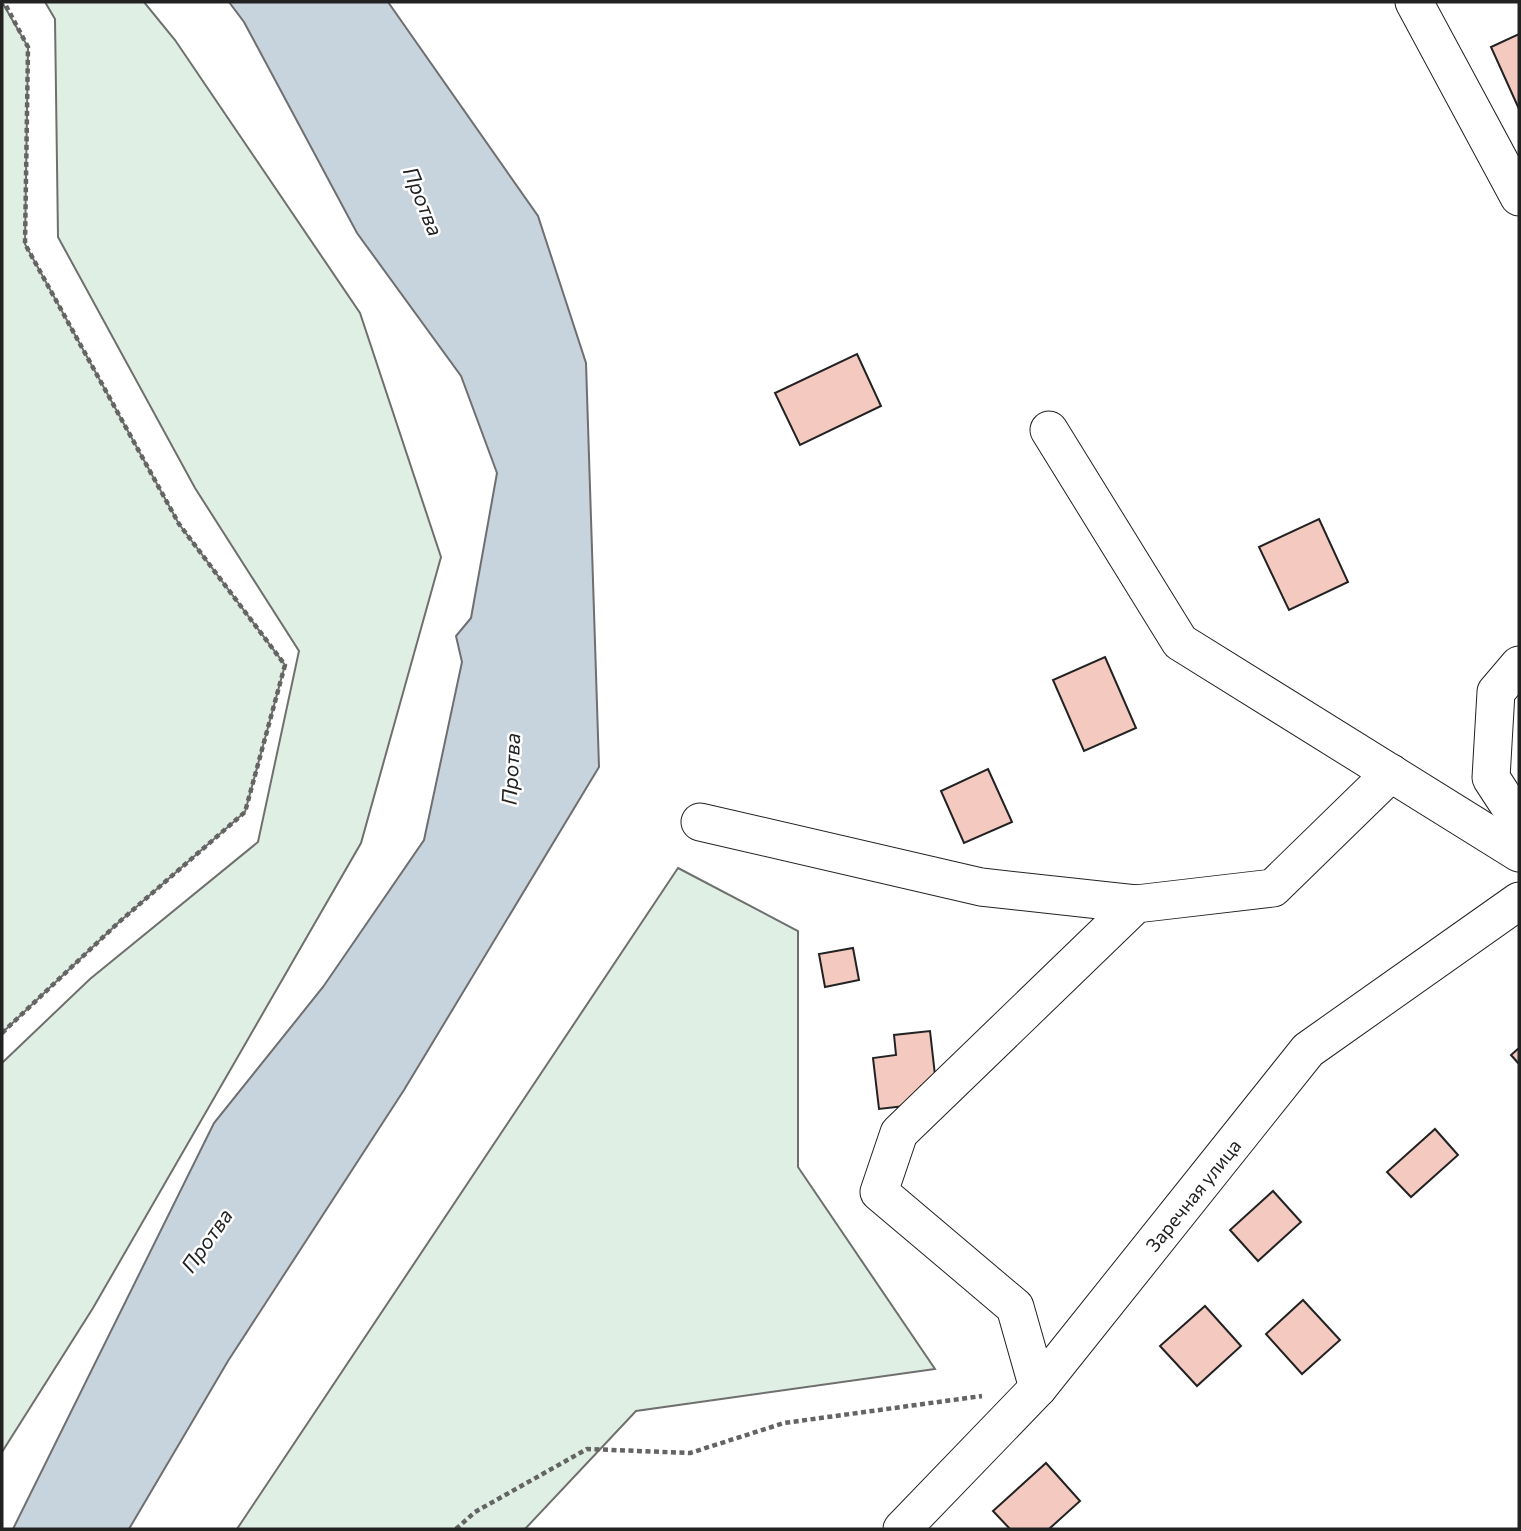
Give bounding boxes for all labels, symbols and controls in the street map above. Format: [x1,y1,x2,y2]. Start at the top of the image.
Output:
water label: Протва [399,163,449,239]
water label: Протва [496,732,524,806]
street label: Заречная улица [1141,1134,1245,1256]
water label: Протва [175,1203,237,1277]

